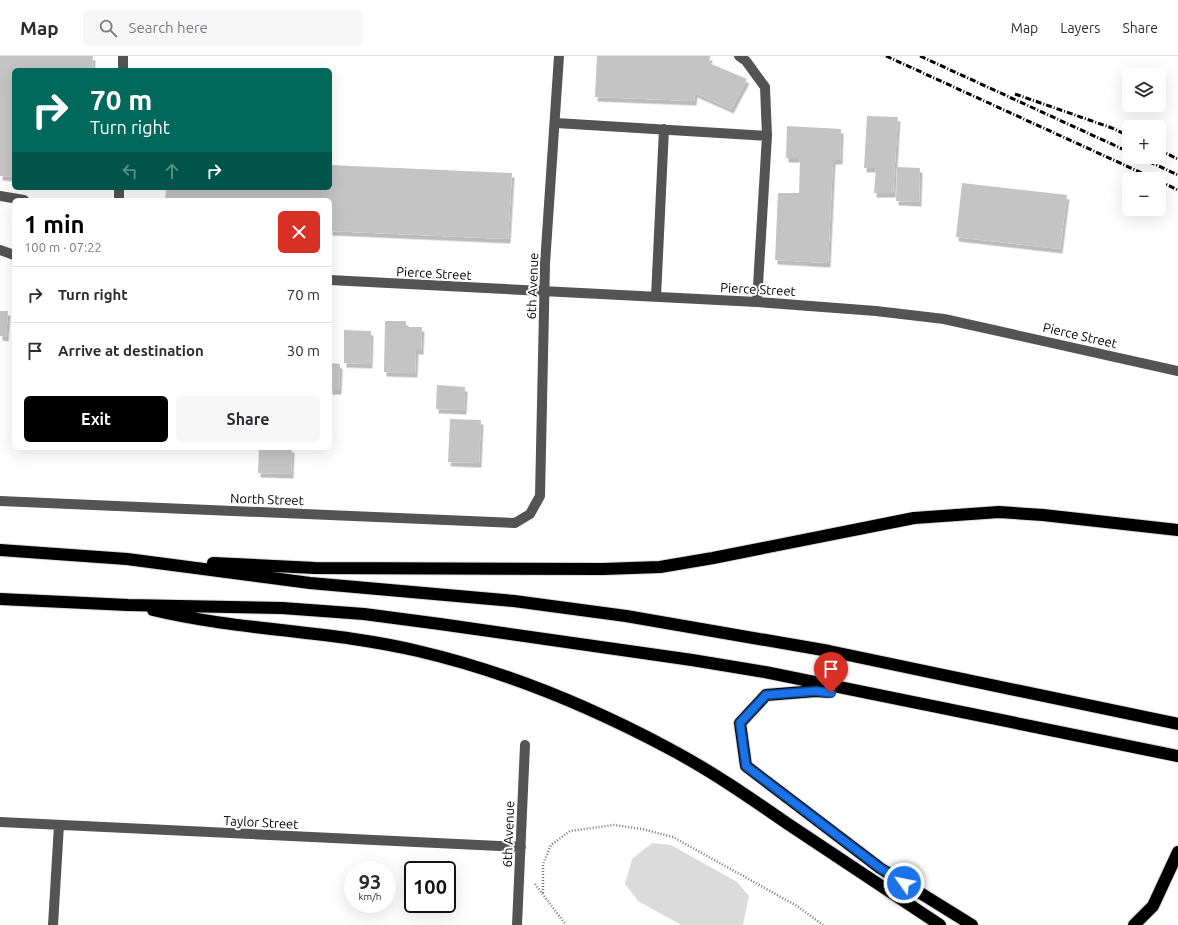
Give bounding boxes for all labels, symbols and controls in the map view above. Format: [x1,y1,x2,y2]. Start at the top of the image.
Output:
search box [83,10,363,46]
text: Map [20,17,59,39]
icon: search [97,17,119,39]
text: Search here [129,19,208,36]
text: Map [1011,20,1038,36]
text: Layers [1060,20,1100,36]
text: Share [1122,20,1158,36]
map controls [1122,68,1166,216]
button: layers [1122,68,1166,112]
icon: right [24,84,76,136]
text: 70 m [90,84,152,115]
text: Turn right [90,117,170,137]
button: + [1122,120,1166,164]
icon: left [119,160,141,182]
icon: ahead [161,160,183,182]
icon: right [203,160,225,182]
button: − [1122,172,1166,216]
text: 1 min [24,211,85,238]
button: close [278,211,320,253]
text: 100 m · 07:22 [24,240,102,254]
street label: 6th Avenue [524,252,540,320]
street label: Pierce Street [396,264,472,282]
street label: Pierce Street [720,280,796,298]
icon: right [24,284,46,306]
text: Turn right [58,286,128,303]
text: 70 m [287,286,320,303]
street label: Pierce Street [1042,320,1118,350]
icon: arrive [24,340,46,362]
text: Arrive at destination [58,342,204,359]
text: 30 m [287,342,320,359]
button: Exit [24,396,168,442]
button: Share [176,396,320,442]
street label: North Street [230,491,304,507]
pin [814,652,848,693]
icon: arrive [820,658,842,680]
street label: 6th Avenue [500,800,516,868]
street label: Taylor Street [223,813,299,831]
speed limit sign: 100 [404,861,456,913]
position arrow [883,862,925,904]
text: 93 [359,870,381,893]
text: km/h [358,891,382,902]

